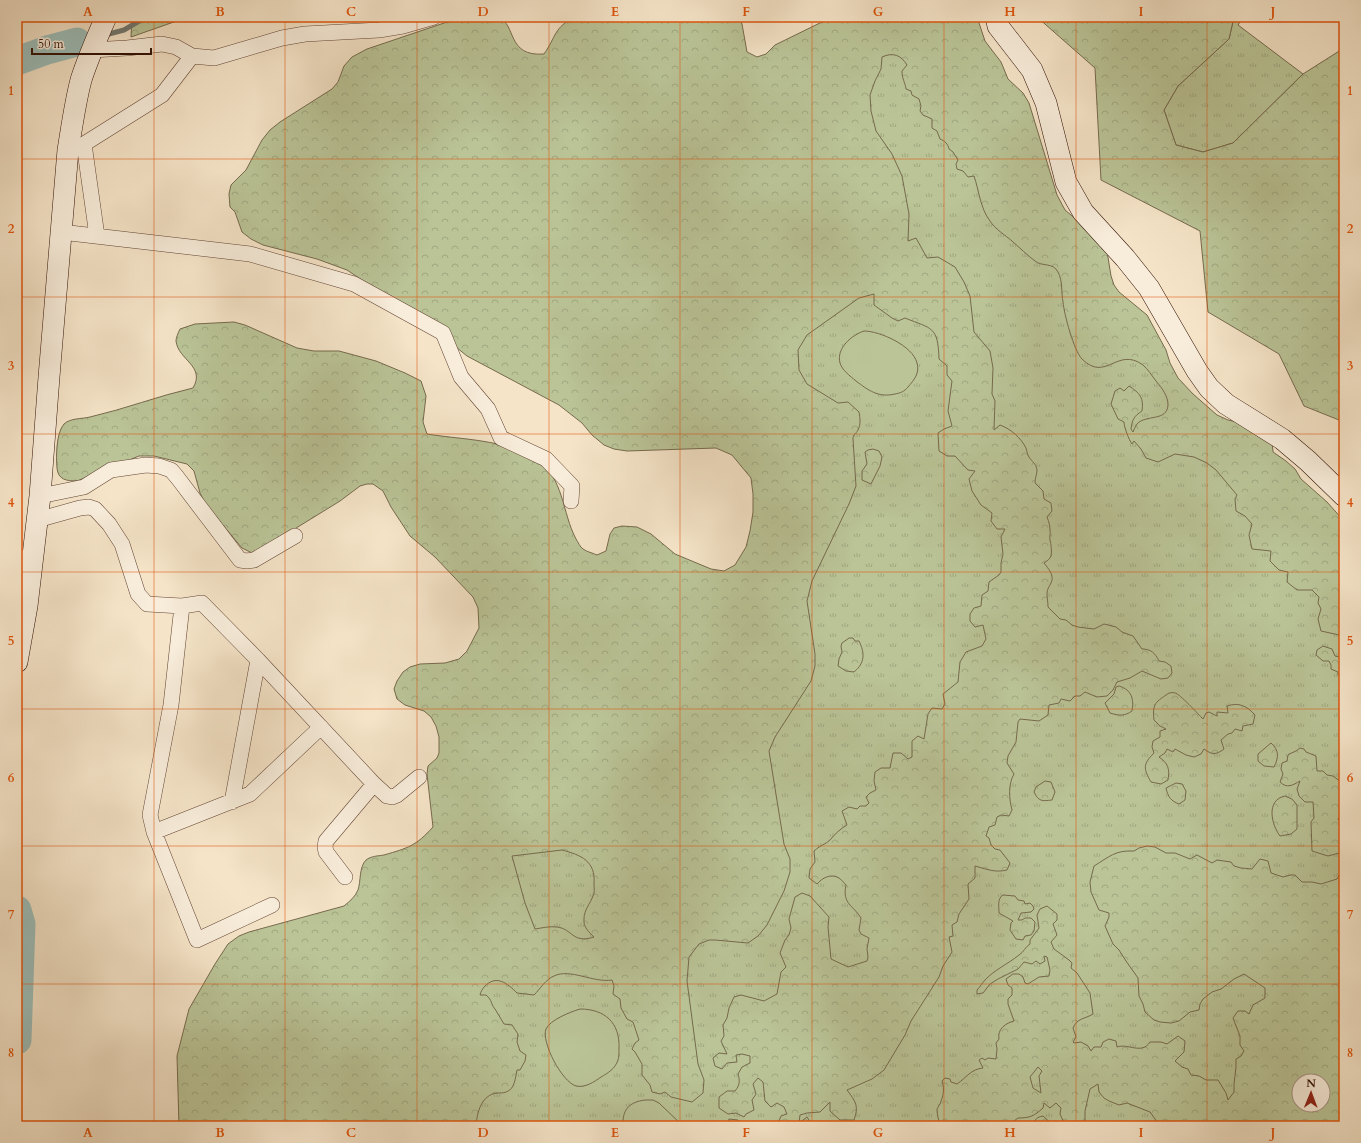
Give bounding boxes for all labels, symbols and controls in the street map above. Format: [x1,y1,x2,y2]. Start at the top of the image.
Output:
text: A [83,3,93,21]
text: B [215,3,225,21]
text: C [346,3,356,21]
text: D [477,3,489,21]
text: E [611,3,619,21]
text: F [742,3,750,21]
text: G [873,3,884,21]
text: H [1004,3,1016,21]
text: I [1138,3,1144,21]
text: J [1269,3,1276,21]
scale bar [32,30,151,56]
text: 50 m [38,36,65,52]
text: 1 [8,82,14,100]
text: 1 [1347,82,1353,100]
text: 2 [8,220,15,238]
text: 2 [1347,220,1354,238]
text: 3 [8,357,15,375]
text: 3 [1347,357,1354,375]
text: 4 [8,494,15,512]
text: 4 [1347,494,1354,512]
text: 5 [8,632,14,650]
text: 5 [1347,632,1353,650]
text: 6 [8,769,15,787]
text: 6 [1347,769,1354,787]
text: 7 [8,906,15,924]
text: 7 [1347,906,1354,924]
text: 8 [8,1044,14,1062]
text: 8 [1347,1044,1353,1062]
north arrow [1291,1073,1331,1113]
text: N [1306,1076,1317,1091]
text: A [83,1124,93,1142]
text: B [215,1124,225,1142]
text: C [346,1124,356,1142]
text: D [477,1124,489,1142]
text: E [611,1124,619,1142]
text: F [742,1124,750,1142]
text: G [873,1124,884,1142]
text: H [1004,1124,1016,1142]
text: I [1138,1124,1144,1142]
text: J [1269,1124,1276,1142]

